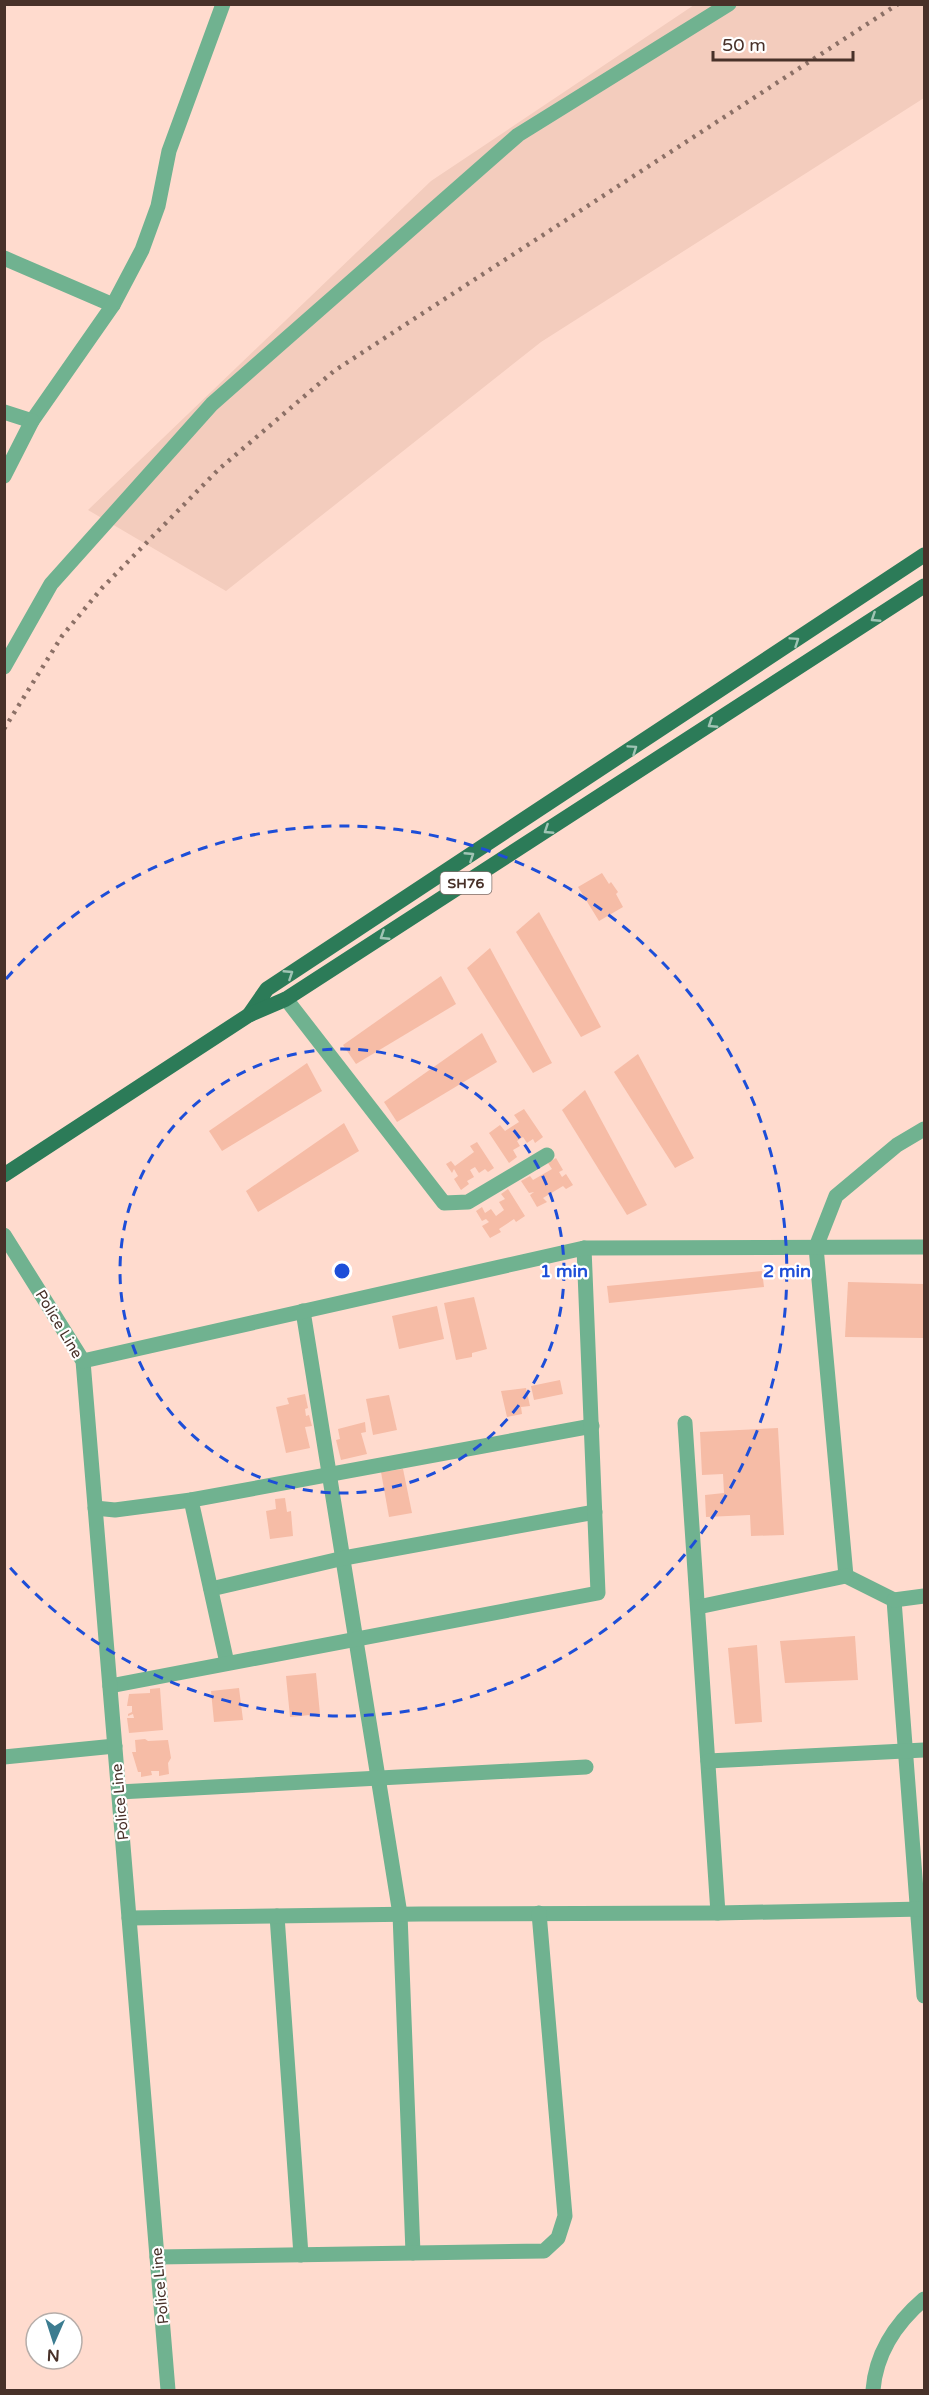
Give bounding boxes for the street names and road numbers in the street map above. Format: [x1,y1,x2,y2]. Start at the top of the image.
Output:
road number: SH76 [440,872,492,894]
street label: Police Line [32,1286,86,1362]
street label: Police Line [108,1763,132,1841]
street label: Police Line [148,2247,172,2325]

